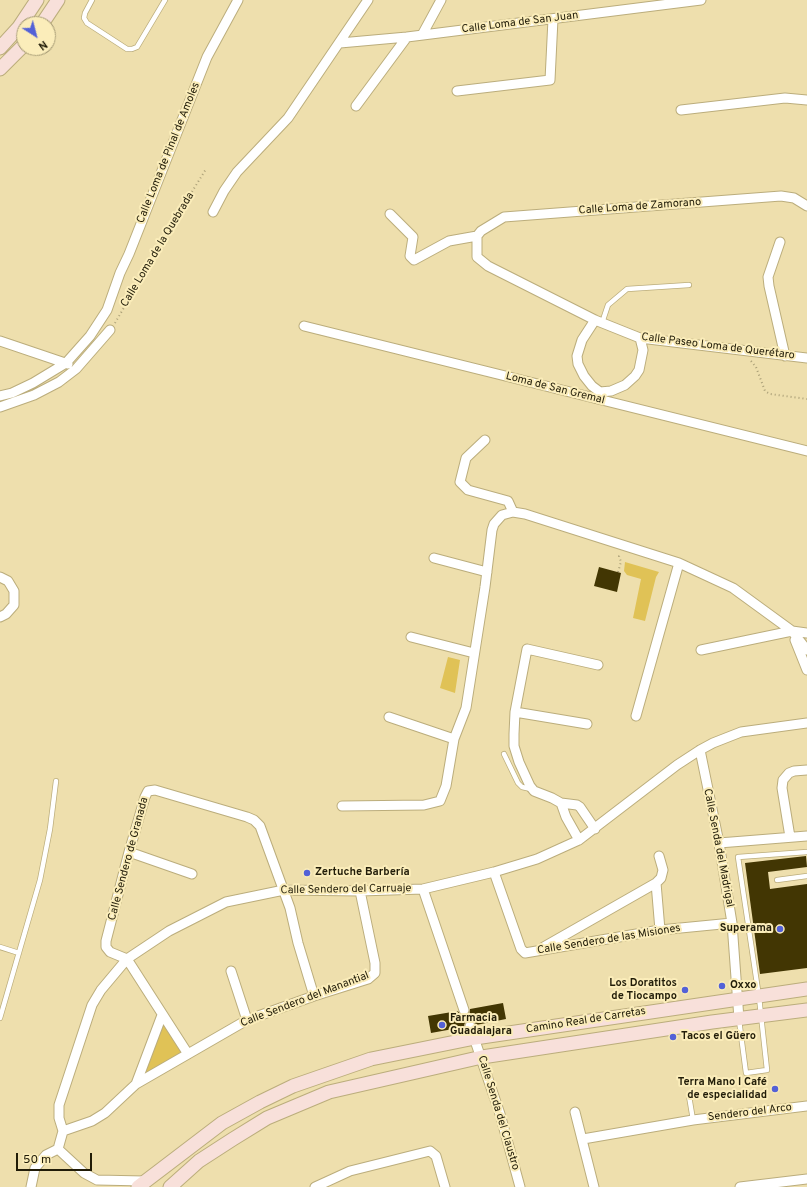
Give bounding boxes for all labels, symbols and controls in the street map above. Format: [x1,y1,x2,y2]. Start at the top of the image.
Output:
street label: Calle Loma de San Juan [461,9,579,37]
north arrow [16,16,56,56]
text: N [35,37,50,53]
street label: Calle Loma de Pinal de Amoles [135,81,203,225]
street label: Calle Loma de la Quebrada [119,190,197,310]
street label: Calle Loma de Zamorano [578,196,702,218]
street label: Calle Paseo Loma de Querétaro [641,331,795,363]
street label: Loma de San Gremal [504,370,606,408]
street label: Calle Senda del Madrigal [700,788,736,908]
street label: Calle Sendero de Granada [106,796,152,922]
place label: Zertuche Barbería [315,866,410,880]
marker: Zertuche Barbería [302,868,312,878]
street label: Calle Sendero del Carruaje [280,882,412,898]
street label: Calle Sendero de las Misiones [536,922,682,958]
place label: Superama [720,922,772,936]
marker: Superama [775,924,785,934]
street label: Calle Sendero del Manantial [239,969,371,1031]
place label: Los Doratitos de Tiocampo [609,977,677,1003]
place label: Oxxo [730,979,757,993]
marker: Oxxo [717,981,727,991]
marker: Los Doratitos de Tiocampo [680,985,690,995]
street label: Camino Real de Carretas [525,1005,647,1037]
place label: Farmacia Guadalajara [450,1012,512,1038]
marker: Farmacia Guadalajara [437,1020,447,1030]
place label: Tacos el Güero [681,1030,756,1044]
marker: Tacos el Güero [668,1032,678,1042]
street label: Calle Senda del Claustro [474,1054,522,1172]
place label: Terra Mano l Café de especialidad [678,1076,767,1102]
marker: Terra Mano l Café de especialidad [770,1084,780,1094]
street label: Sendero del Arco [707,1101,793,1125]
scale bar [18,1145,94,1171]
text: 50 m [23,1152,51,1168]

